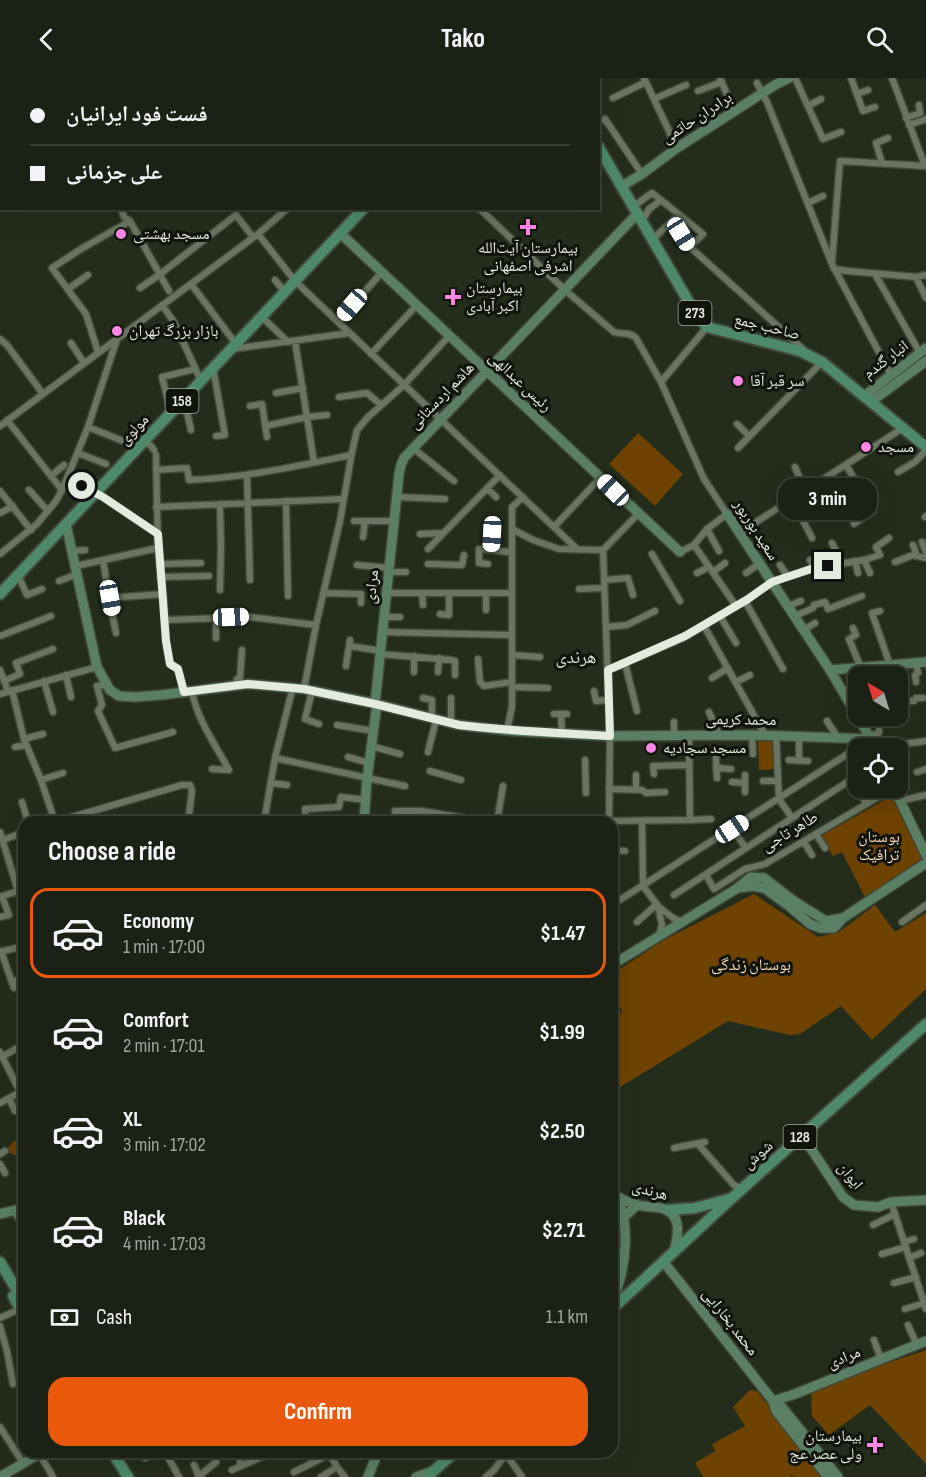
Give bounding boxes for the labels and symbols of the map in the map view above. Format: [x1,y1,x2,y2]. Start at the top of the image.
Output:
street label: برادران حاتمی [658,88,736,148]
car [664,214,698,254]
marker: بیمارستان آیت‌الله اشرفی اصفهانی [519,218,537,236]
place label: مسجد بهشتی [133,225,210,244]
marker: مسجد بهشتی [114,227,128,241]
place label: بیمارستان آیت‌الله اشرفی اصفهانی [478,239,578,276]
place label: بیمارستان اکبر آبادی [466,279,523,316]
car [333,286,371,324]
marker: بیمارستان اکبر آبادی [444,288,462,306]
road number: 273 [678,301,712,325]
street label: صاحب جمع [732,310,802,344]
place label: بازار بزرگ تهران [129,322,219,341]
marker: بازار بزرگ تهران [110,324,124,338]
street label: انبار گندم [859,337,913,383]
street label: رئیس عبدالهی [484,348,556,416]
street label: هاشم اردستانی [405,358,479,434]
place label: سر قبر آقا [750,372,805,391]
marker: سر قبر آقا [731,374,745,388]
road number: 158 [166,389,198,413]
street label: مولوی [115,411,153,449]
place label: مسجد [878,438,914,457]
marker: مسجد [859,440,873,454]
car [594,471,632,509]
route start [68,472,95,499]
callout: 3 min [778,479,878,521]
street label: سعید بوربور [729,495,783,564]
car [482,516,502,552]
route end [814,552,841,579]
street label: مرادی [361,569,383,605]
car [98,579,122,617]
car [213,607,249,627]
district label: هرندی [555,647,597,668]
north arrow [848,666,908,726]
street label: محمد کریمی [705,710,777,730]
place label: مسجد سجادیه [663,739,746,758]
marker: مسجد سجادیه [644,741,658,755]
street label: طاهر تاجی [758,808,822,856]
car [712,812,752,846]
park label: بوستان ترافیک [858,828,900,865]
park label: بوستان زندگی [711,956,791,975]
road number: 128 [784,1125,816,1149]
street label: شوش [739,1136,777,1174]
street label: ایوان [833,1158,867,1194]
street label: هرندی [630,1177,670,1205]
street label: محمد بخارایی [698,1285,762,1359]
street label: مرادی [825,1343,863,1373]
place label: بیمارستان ولی عصر عج [789,1427,862,1464]
marker: بیمارستان ولی عصر عج [866,1436,884,1454]

